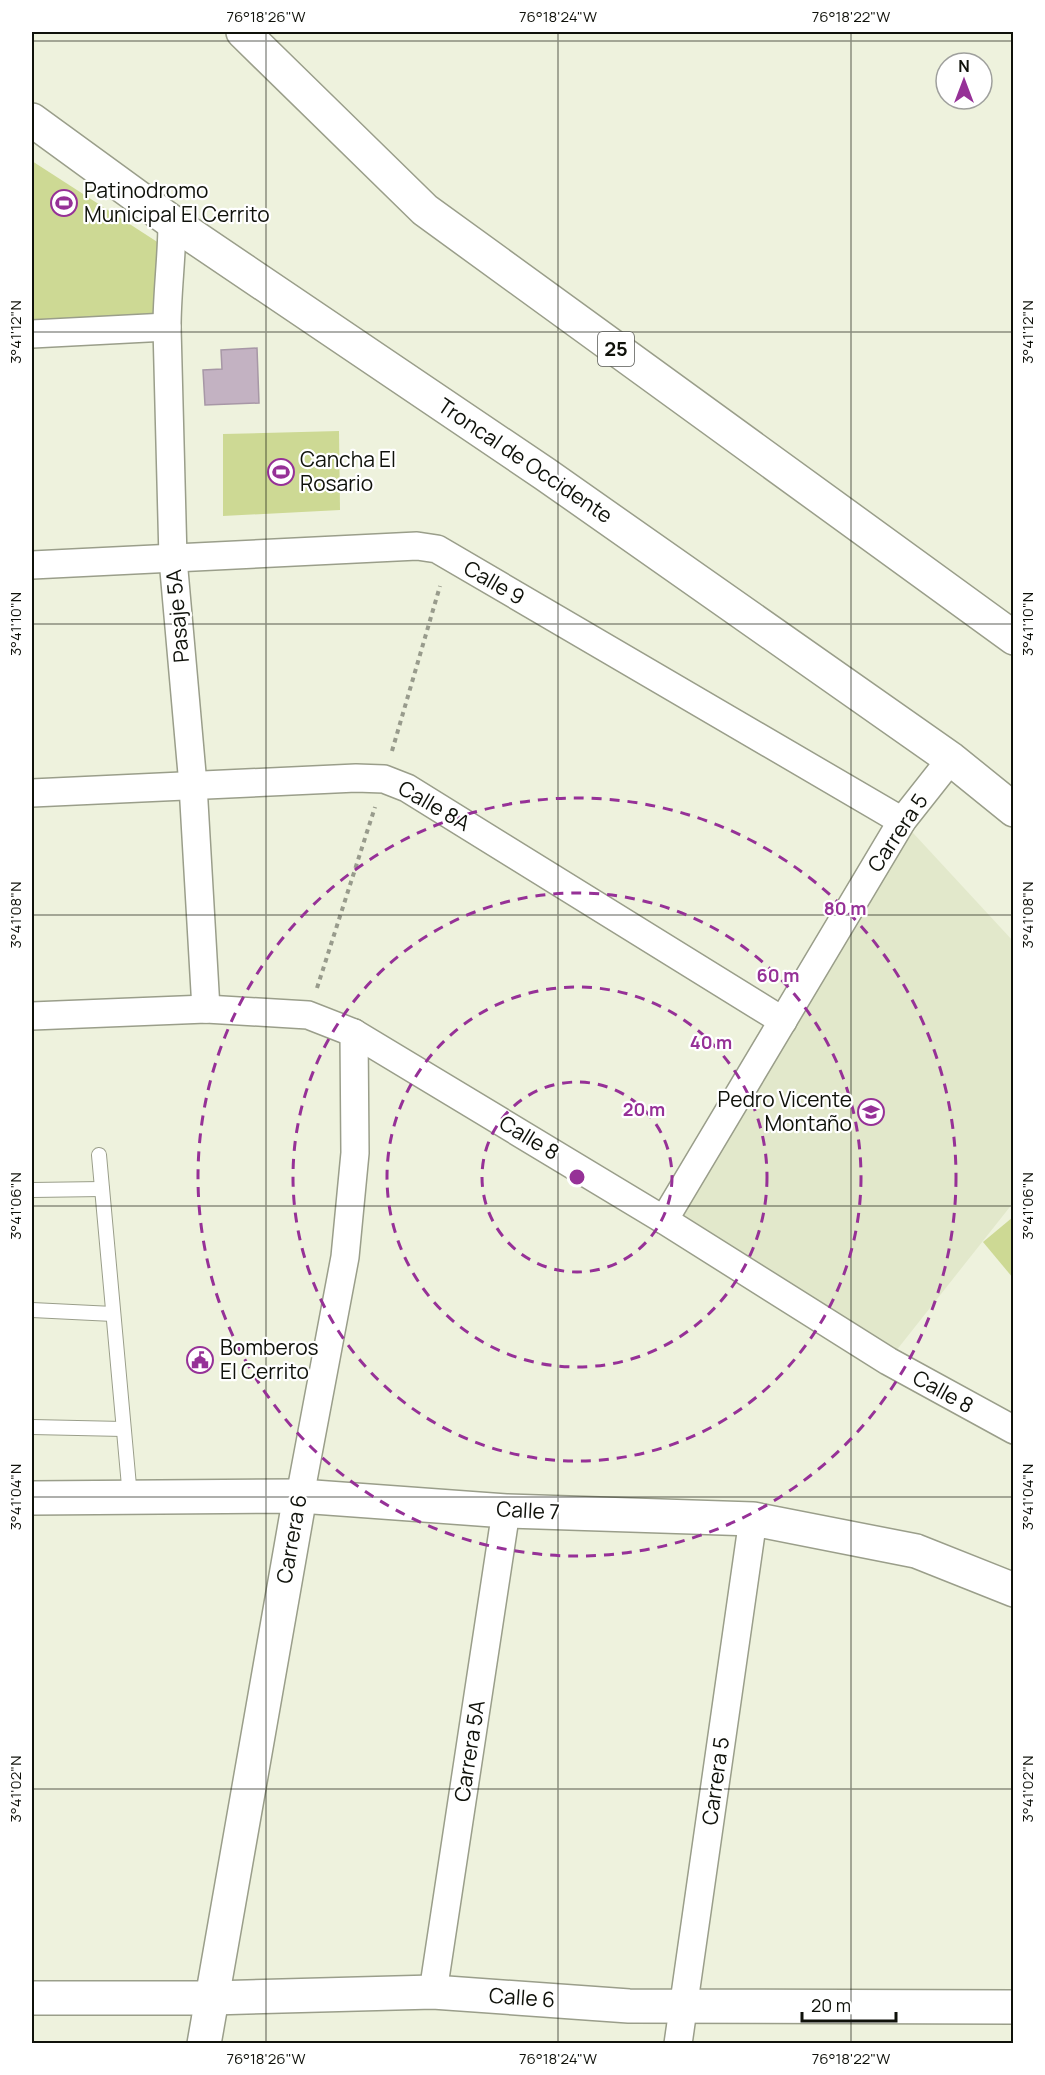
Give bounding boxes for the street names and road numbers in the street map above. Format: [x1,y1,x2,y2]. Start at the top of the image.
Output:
road number: 25 [598,332,634,366]
street label: Troncal de Occidente [433,391,618,529]
street label: Calle 9 [459,554,530,611]
street label: Pasaje 5A [159,568,195,664]
street label: Calle 8A [394,773,475,837]
street label: Carrera 5 [861,788,934,877]
street label: Calle 8 [494,1108,565,1166]
street label: Calle 8 [908,1363,979,1419]
street label: Carrera 6 [269,1492,313,1586]
street label: Calle 7 [496,1494,560,1526]
street label: Carrera 5A [447,1698,491,1804]
street label: Carrera 5 [695,1735,735,1827]
street label: Calle 6 [488,1981,556,2013]

